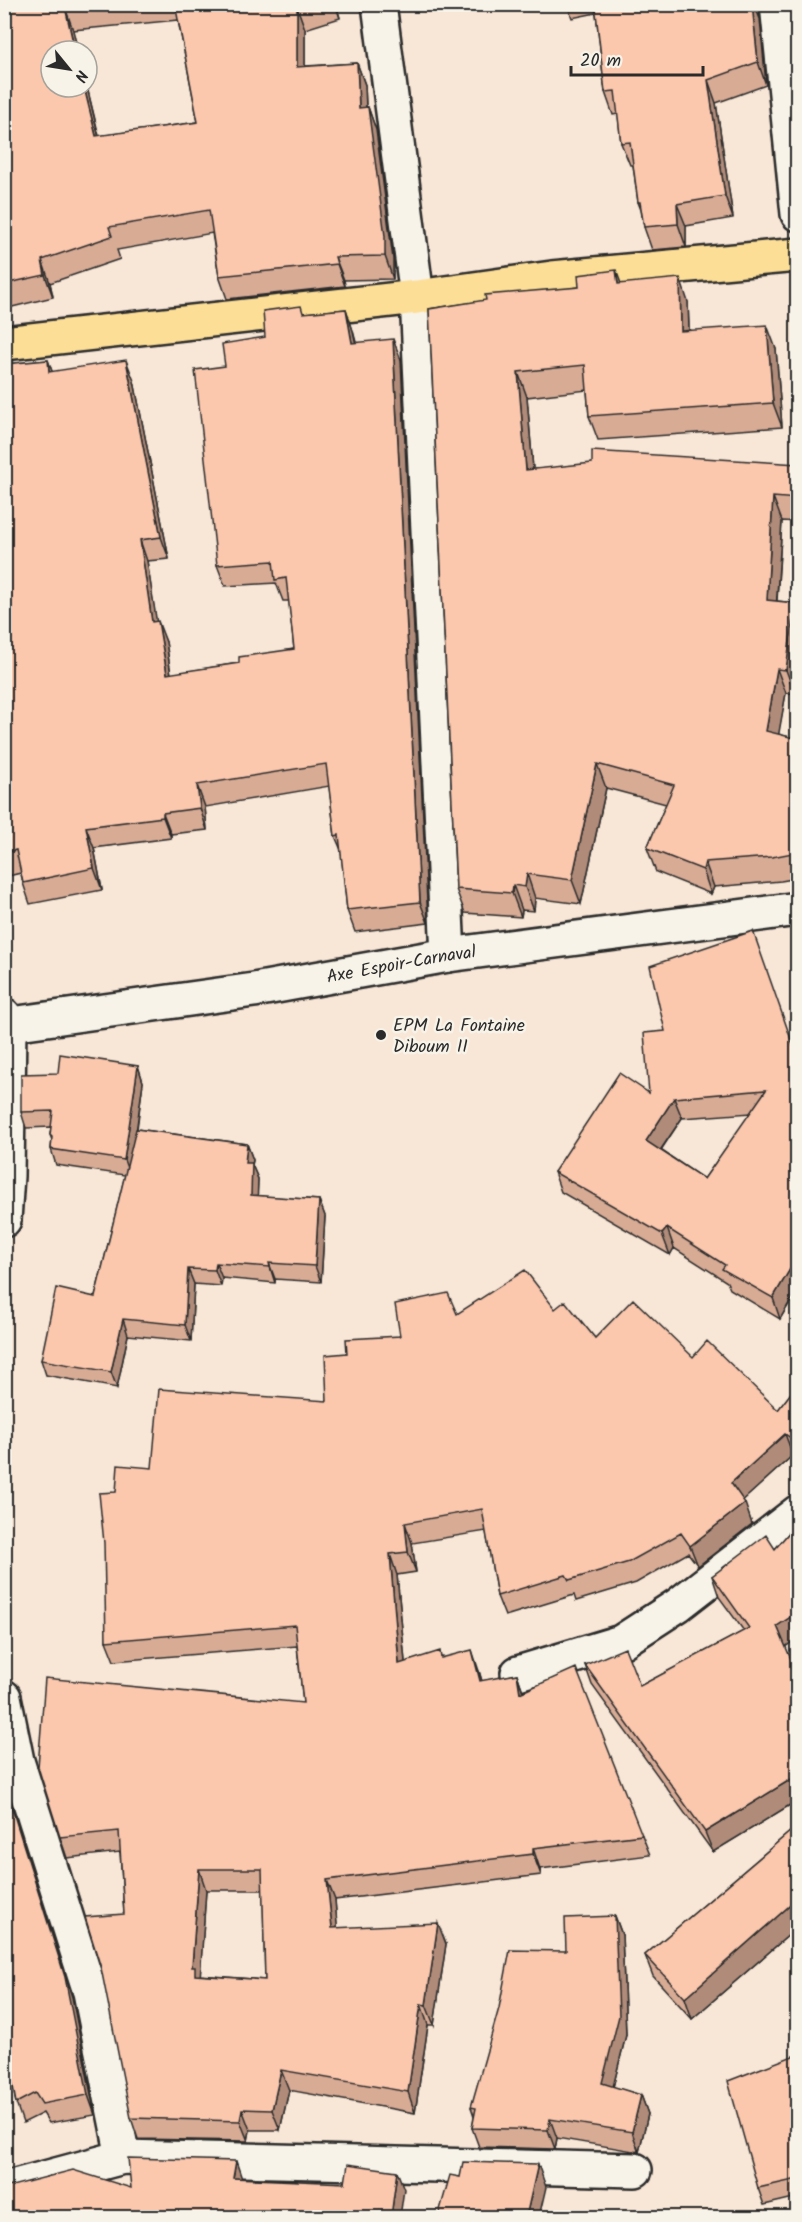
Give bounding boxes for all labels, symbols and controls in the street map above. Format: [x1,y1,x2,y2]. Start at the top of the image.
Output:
north arrow [39,39,99,99]
scale bar [571,39,703,77]
text: 20 m [580,47,621,76]
text: N [67,65,94,86]
street label: Axe Espoir-Carnaval [324,938,478,993]
place label: EPM La Fontaine Diboum II [393,1012,525,1062]
marker: EPM La Fontaine Diboum II [374,1028,388,1042]

